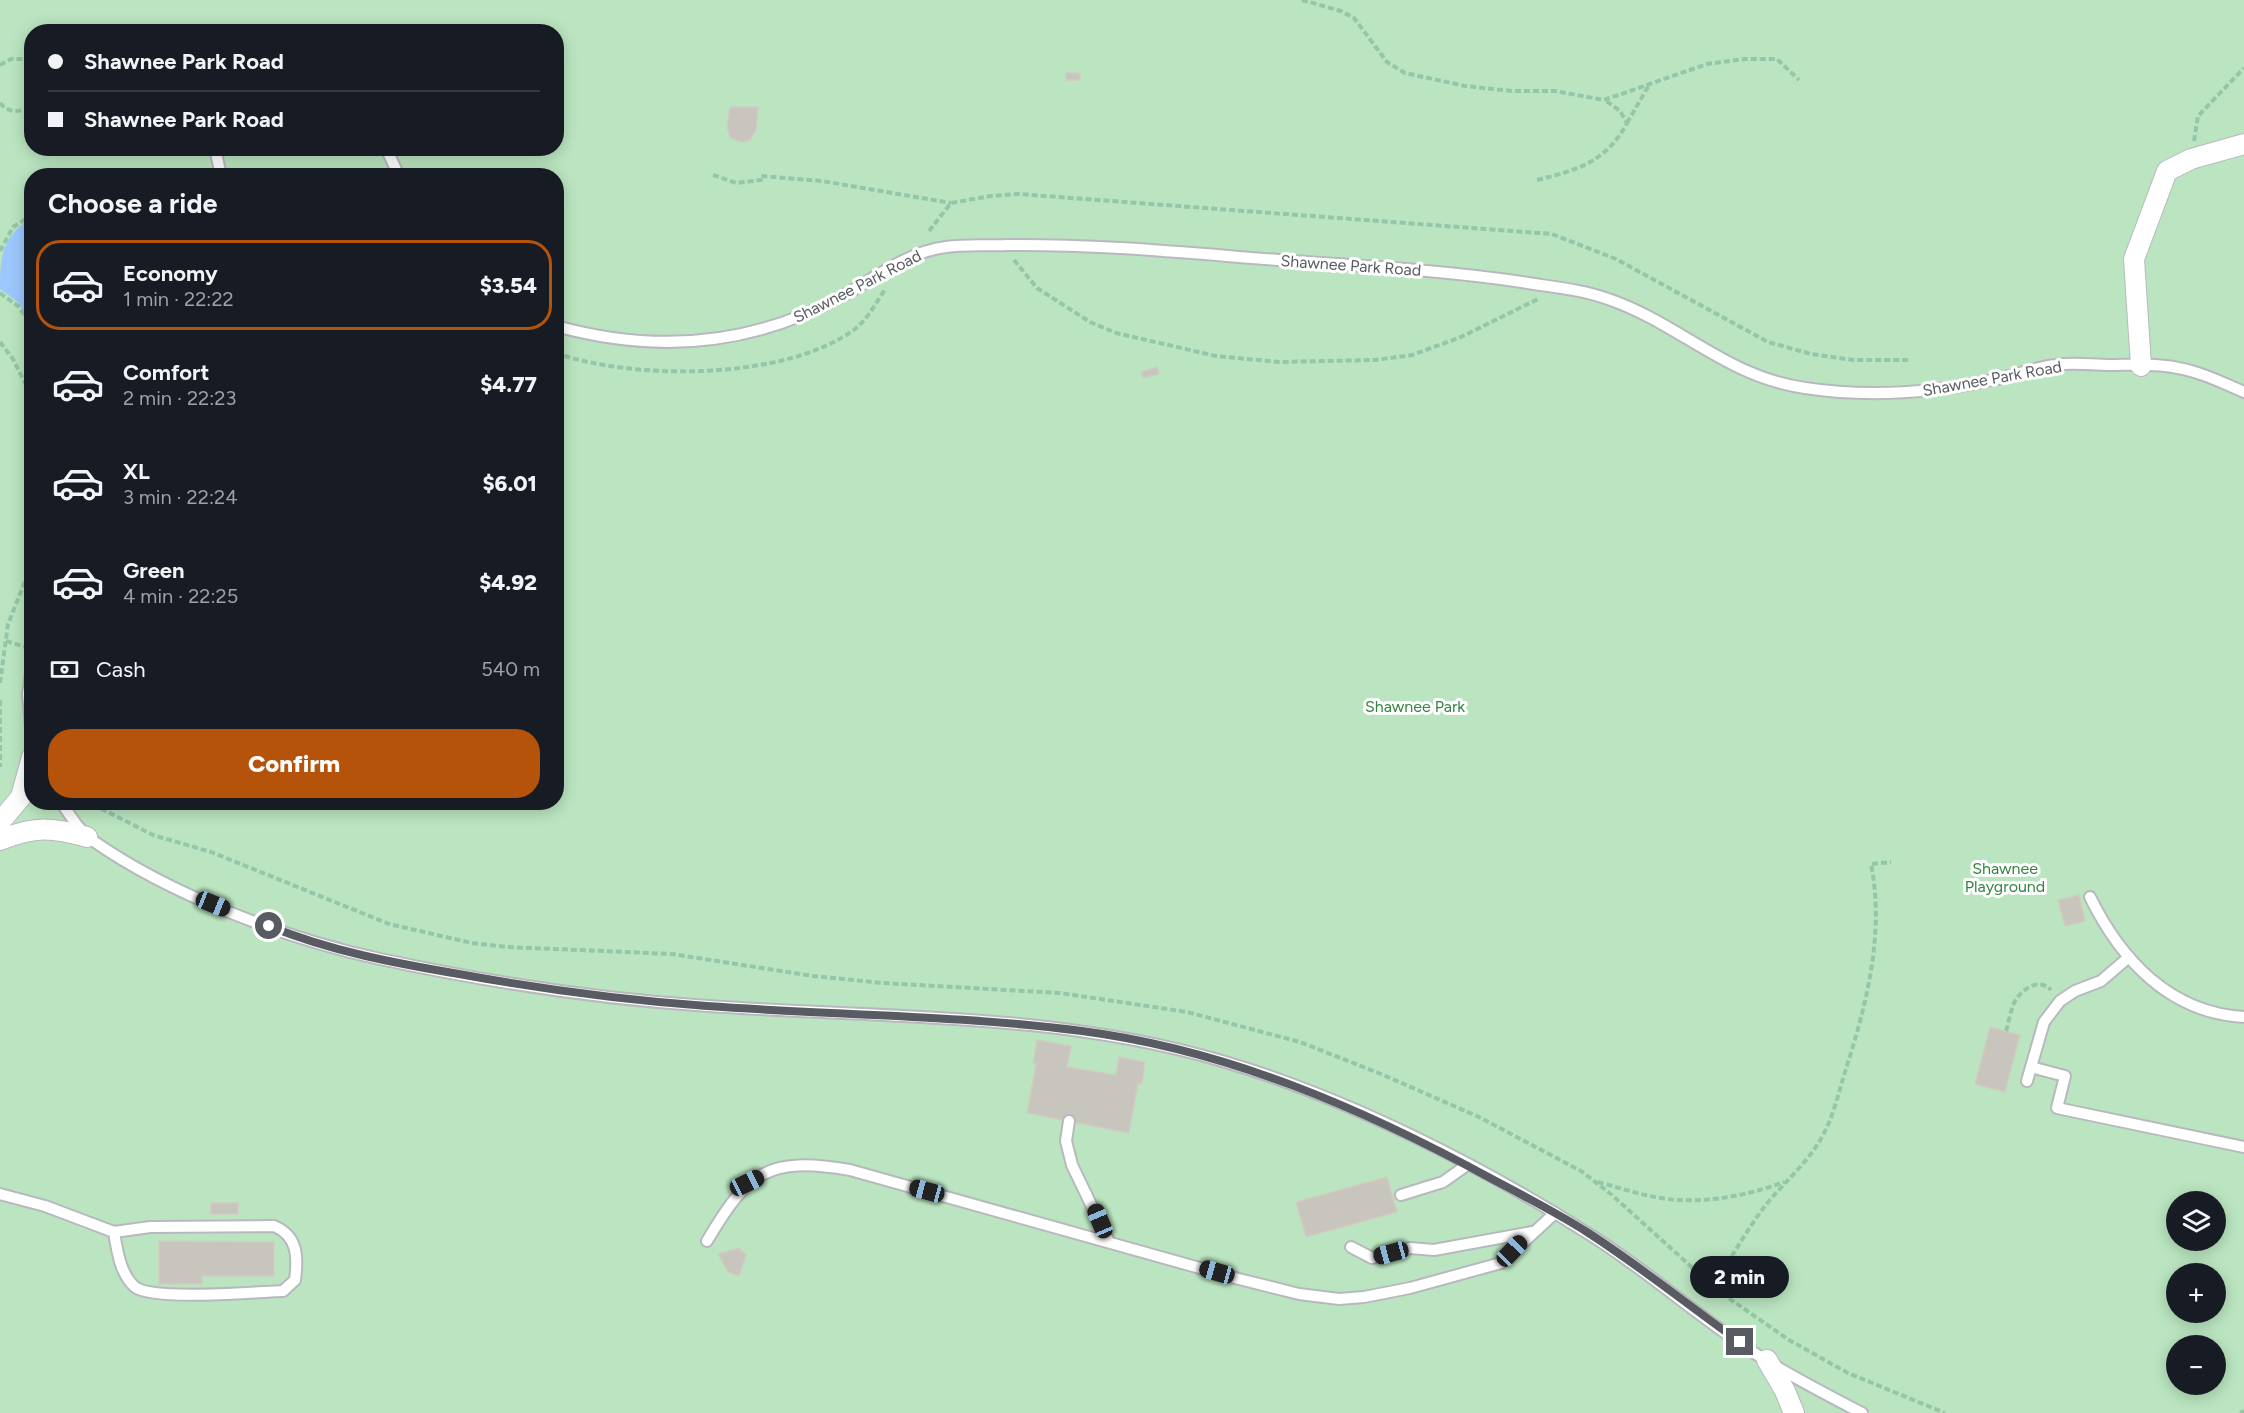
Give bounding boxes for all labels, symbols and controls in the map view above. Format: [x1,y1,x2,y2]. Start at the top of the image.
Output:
text: Shawnee Park Road [84,48,284,75]
text: Shawnee Park Road [84,106,284,133]
text: Choose a ride [48,187,217,220]
street label: Shawnee Park Road [790,246,924,327]
street label: Shawnee Park Road [1280,251,1422,280]
icon: car [51,258,105,312]
text: Economy [123,260,218,287]
text: $3.54 [480,272,537,299]
text: 1 min · 22:22 [123,287,234,311]
icon: car [51,357,105,411]
street label: Shawnee Park Road [1921,357,2063,400]
text: Comfort [123,359,209,386]
text: $4.77 [480,371,537,398]
text: 2 min · 22:23 [123,386,236,410]
icon: car [51,456,105,510]
text: XL [123,458,150,485]
text: $6.01 [482,470,537,497]
text: 3 min · 22:24 [123,485,238,509]
icon: car [51,555,105,609]
text: Green [123,557,185,584]
text: $4.92 [479,569,537,596]
text: 4 min · 22:25 [123,584,238,608]
icon: cash [48,653,81,686]
text: Cash [96,656,146,683]
text: 540 m [481,657,540,681]
park label: Shawnee Park [1365,697,1465,716]
button: Confirm [48,729,540,798]
park label: Shawnee Playground [1965,859,2045,896]
car [193,889,233,919]
route start [255,912,282,939]
car [727,1167,767,1199]
car [907,1178,947,1204]
map controls [2166,1191,2226,1395]
button: layers [2166,1191,2226,1251]
car [1085,1201,1115,1241]
car [1493,1232,1531,1270]
car [1371,1240,1411,1266]
callout: 2 min [1690,1255,1790,1297]
car [1197,1258,1237,1286]
button: + [2166,1263,2226,1323]
text: 2 min [1714,1265,1765,1289]
route end [1726,1328,1753,1355]
button: − [2166,1335,2226,1395]

